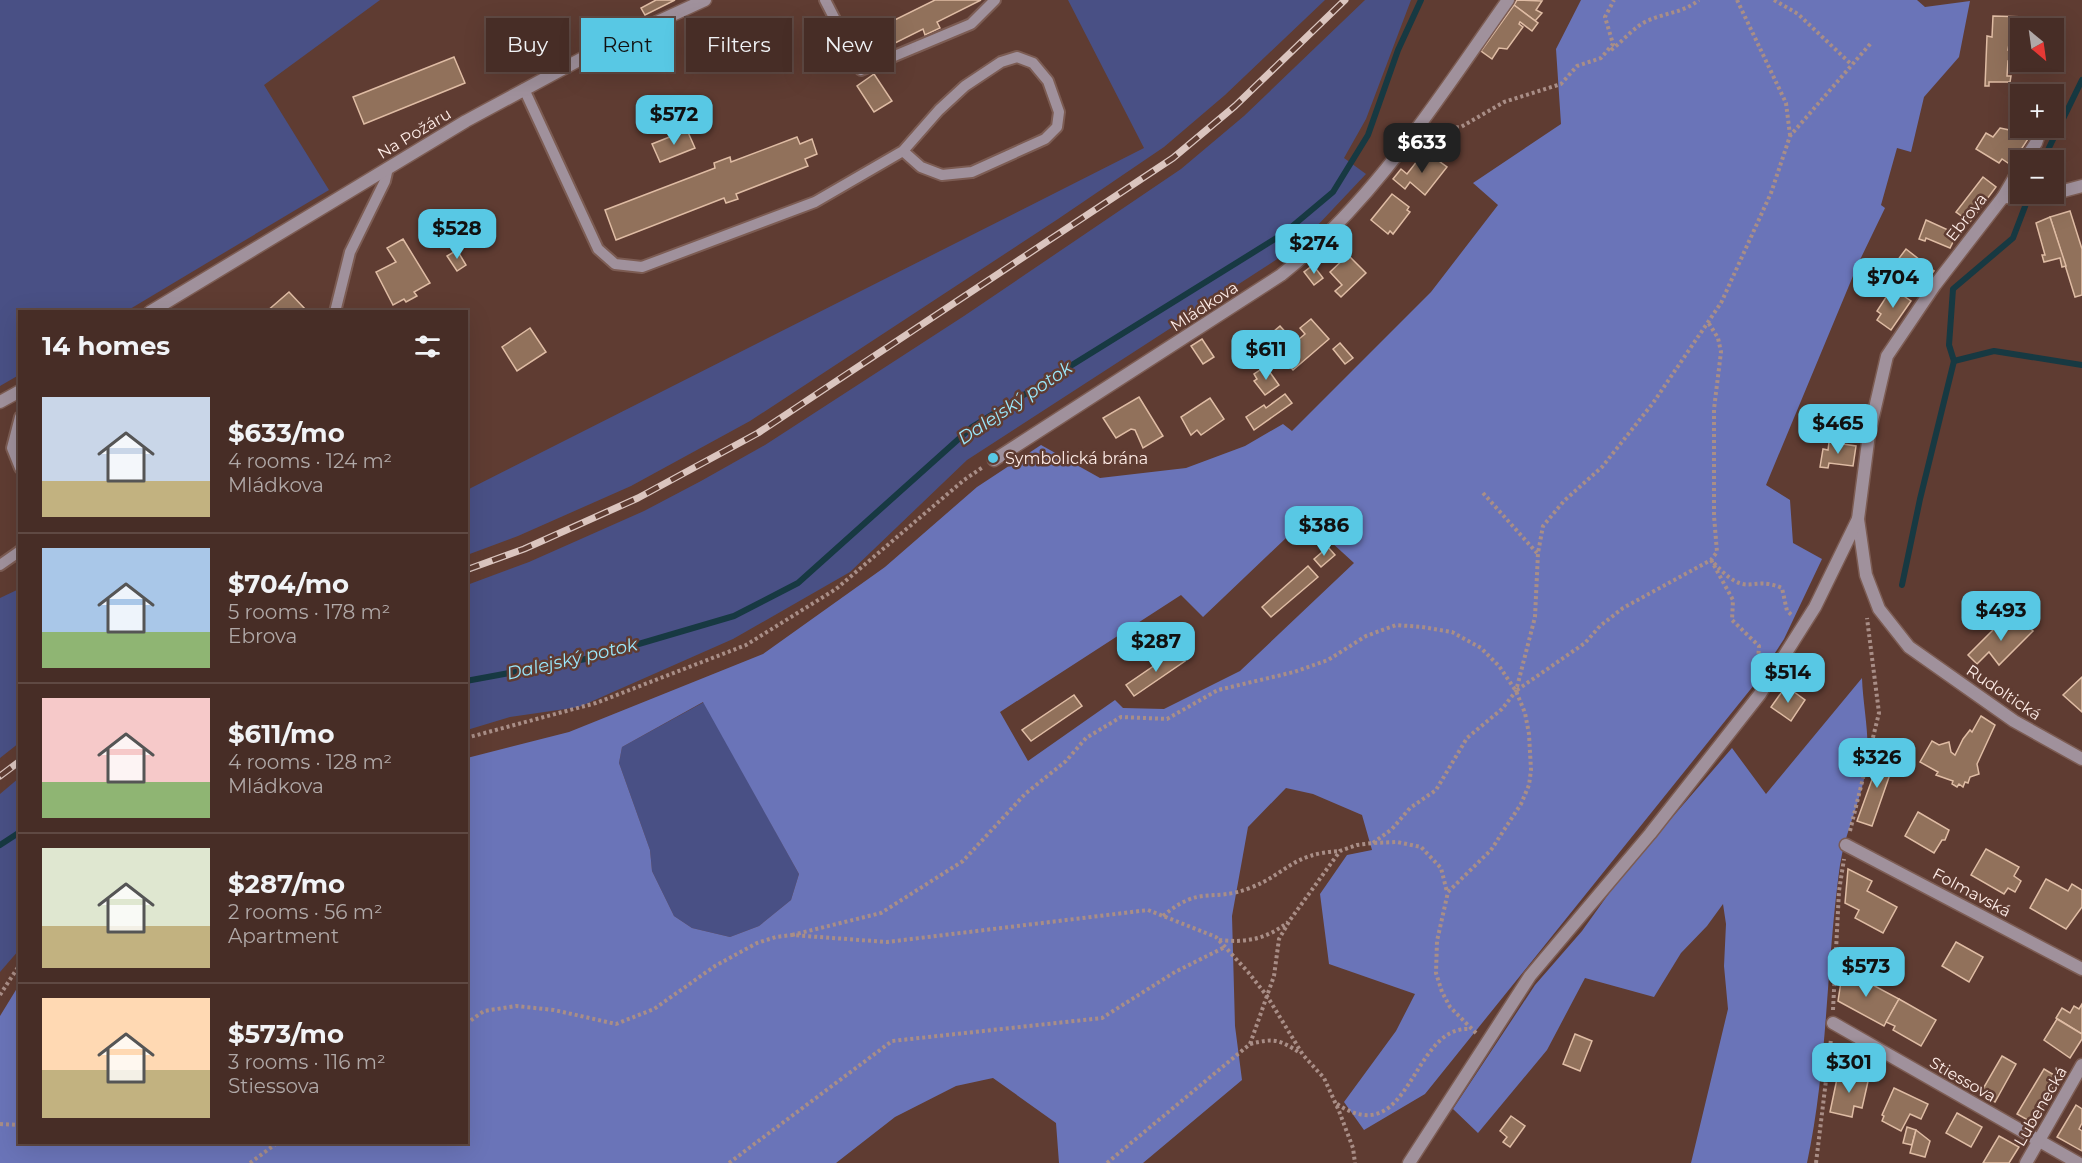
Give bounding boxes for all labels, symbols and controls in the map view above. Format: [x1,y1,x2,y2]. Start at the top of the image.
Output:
chip: Buy [486,18,569,72]
chip: Rent [581,18,674,72]
chip: Filters [686,18,792,72]
chip: New [804,18,894,72]
north arrow [2010,18,2064,72]
map controls [2010,18,2064,204]
button: + [2010,84,2064,138]
pin: $572 [638,95,710,146]
text: $572 [650,102,698,126]
street label: Na Požáru [374,104,455,163]
pin: $633 [1386,123,1458,174]
text: $633 [1397,130,1447,154]
button: − [2010,150,2064,204]
street label: Ebrova [1942,190,1991,245]
pin: $528 [421,209,493,260]
text: $528 [432,216,482,240]
pin: $274 [1278,224,1350,275]
text: $274 [1289,231,1339,255]
pin: $704 [1857,258,1929,309]
text: $704 [1867,265,1919,289]
street label: Mládkova [1167,278,1242,335]
text: 14 homes [42,330,170,362]
icon: filters [411,330,444,363]
pin: $611 [1230,330,1302,381]
text: $611 [1245,337,1287,361]
water label: Dalejský potok [953,356,1078,449]
pin: $465 [1802,404,1874,455]
text: $465 [1812,411,1864,435]
text: $633/mo [228,417,345,449]
icon: home [90,421,162,493]
text: 4 rooms · 124 m² [228,449,392,473]
place label: Symbolická brána [1005,449,1148,468]
marker: Symbolická brána [986,451,1000,465]
text: Mládkova [228,473,324,497]
pin: $386 [1288,506,1360,557]
text: $386 [1299,513,1349,537]
text: $704/mo [228,568,349,600]
icon: home [90,572,162,644]
pin: $493 [1965,591,2037,642]
text: $493 [1975,598,2027,622]
text: 5 rooms · 178 m² [228,600,390,624]
pin: $287 [1120,622,1192,673]
text: Ebrova [228,624,297,648]
text: $287 [1131,629,1181,653]
water label: Dalejský potok [504,633,641,685]
pin: $514 [1752,653,1824,704]
text: $514 [1765,660,1811,684]
street label: Rudoltická [1963,661,2045,724]
text: $611/mo [228,718,334,750]
icon: home [90,722,162,794]
pin: $326 [1841,738,1913,789]
text: $326 [1853,745,1901,769]
text: 4 rooms · 128 m² [228,750,392,774]
text: Mládkova [228,774,324,798]
street label: Folmavská [1929,864,2014,921]
text: $287/mo [228,868,345,900]
icon: home [90,872,162,944]
text: 2 rooms · 56 m² [228,900,383,924]
text: Apartment [228,924,339,948]
pin: $573 [1830,947,1902,998]
text: $573 [1842,954,1890,978]
text: $573/mo [228,1018,344,1050]
icon: home [90,1022,162,1094]
pin: $301 [1813,1043,1885,1094]
text: 3 rooms · 116 m² [228,1050,386,1074]
text: $301 [1826,1050,1872,1074]
street label: Stiessova [1926,1053,1999,1106]
street label: Lubenecká [2010,1063,2071,1149]
text: Stiessova [228,1074,320,1098]

